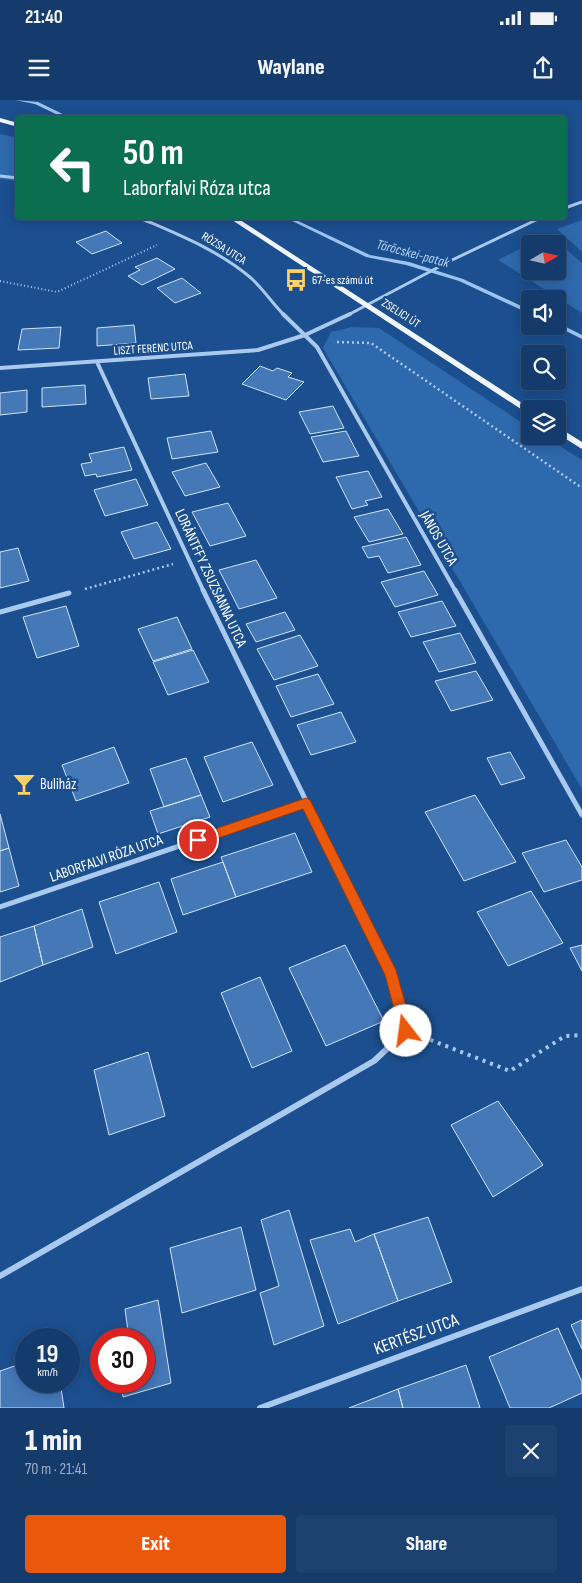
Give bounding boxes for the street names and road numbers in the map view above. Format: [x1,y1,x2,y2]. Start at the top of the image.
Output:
street label: RÓZSA UTCA [199,229,250,268]
street label: ZSELICI ÚT [379,295,423,331]
street label: LISZT FERENC UTCA [113,338,194,359]
street label: LORÁNTFFY ZSUZSANNA UTCA [170,506,251,651]
street label: JÁNOS UTCA [415,507,462,570]
street label: LABORFALVI RÓZA UTCA [47,830,166,887]
street label: KERTÉSZ UTCA [371,1309,462,1360]

